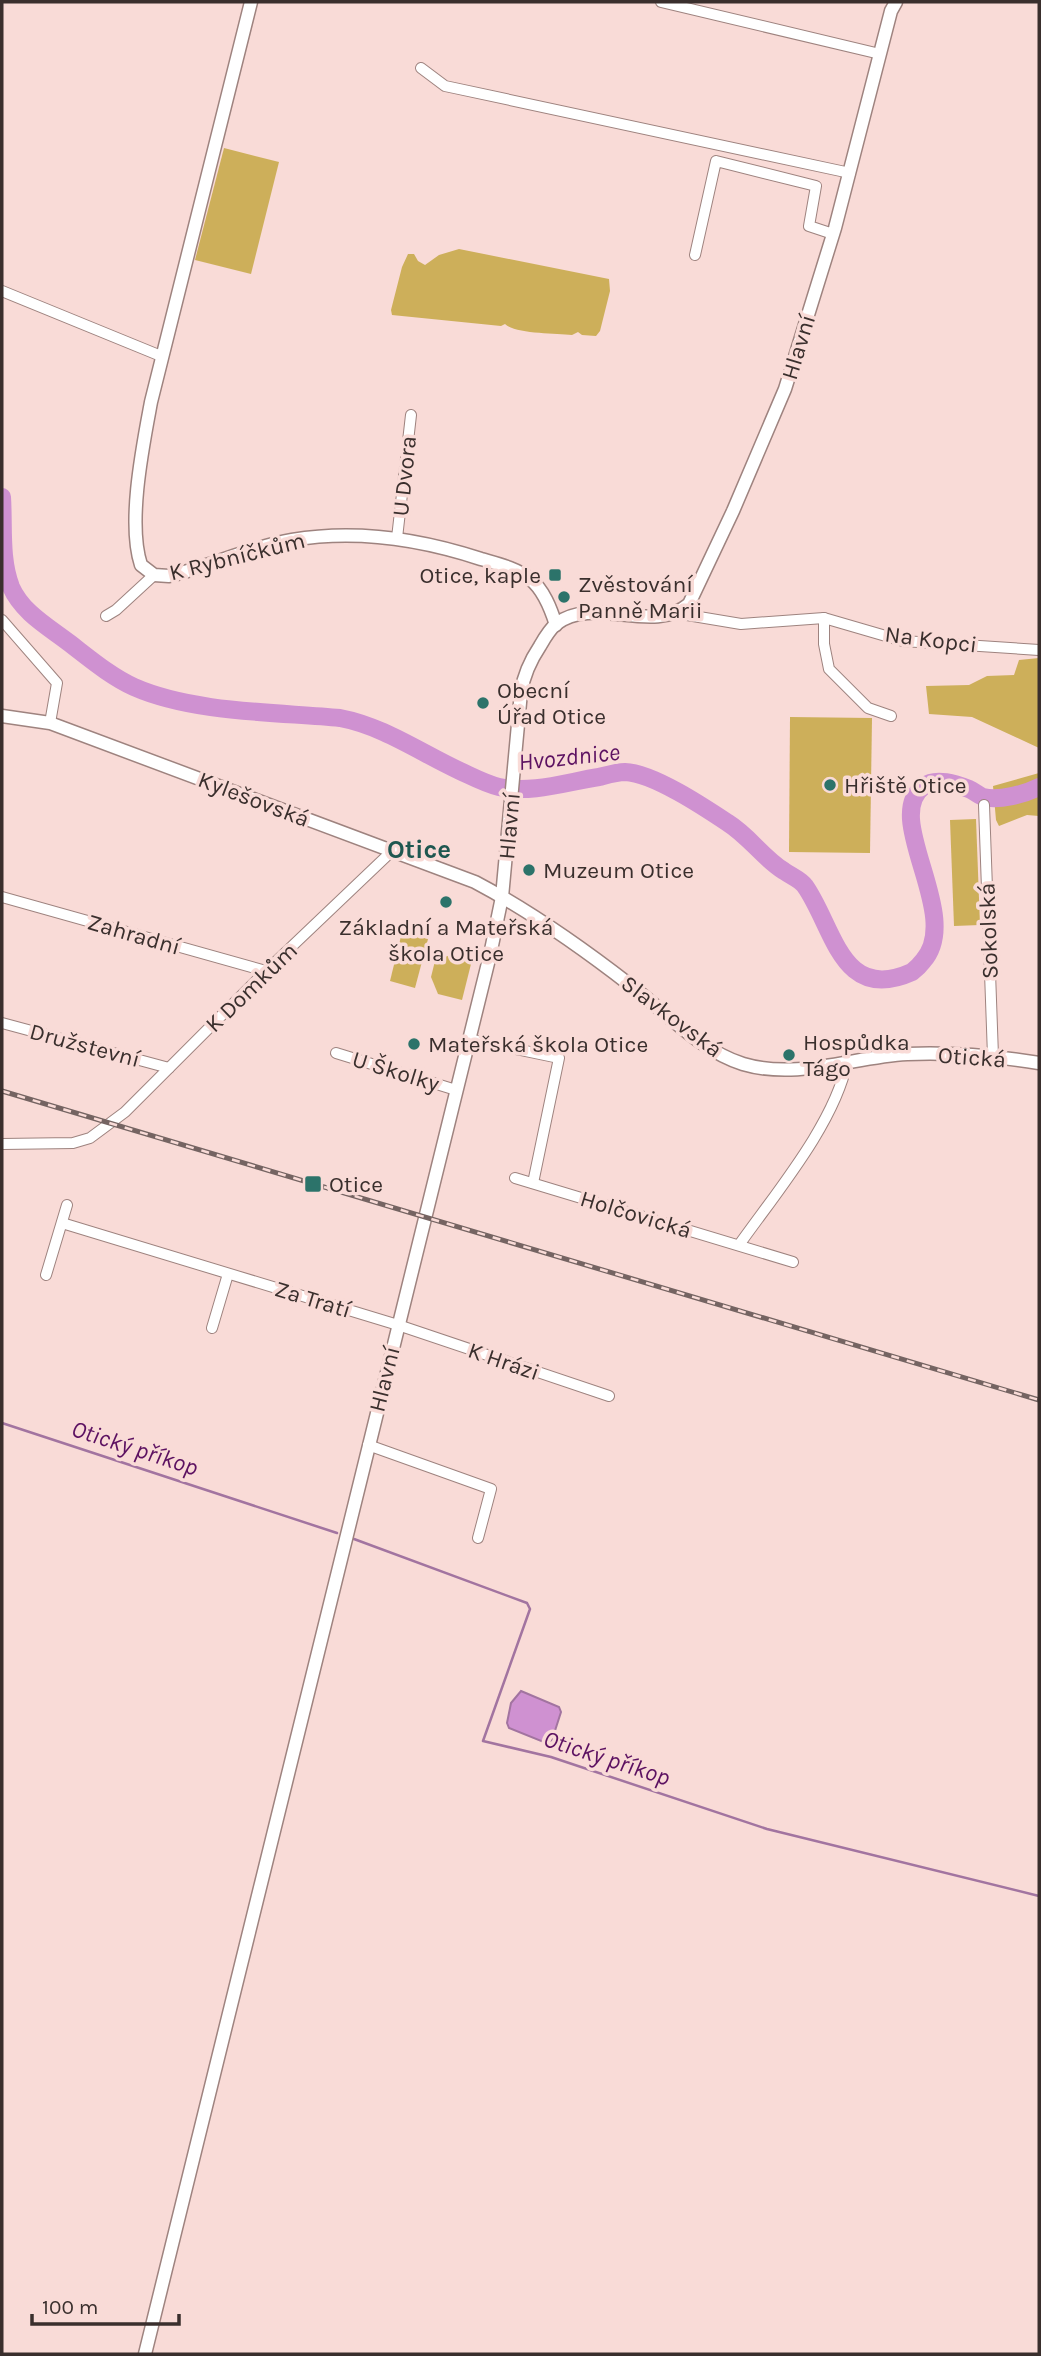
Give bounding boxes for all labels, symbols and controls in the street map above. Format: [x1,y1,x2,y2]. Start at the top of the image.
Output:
street label: Hlavní [776,311,821,383]
street label: U Dvora [387,434,422,518]
street label: K Rybníčkům [166,527,308,586]
place label: Otice, kaple [419,562,541,589]
marker: Otice, kaple [547,567,563,583]
place label: Zvěstování Panně Marii [578,571,703,624]
marker: Zvěstování Panně Marii [556,589,572,605]
street label: Na Kopci [883,620,979,659]
place label: Obecní Úřad Otice [497,677,606,730]
marker: Obecní Úřad Otice [475,695,491,711]
water label: Hvozdnice [517,738,621,776]
street label: Kylešovská [194,766,313,833]
place label: Hřiště Otice [844,772,967,799]
marker: Hřiště Otice [822,777,838,793]
street label: Hlavní [493,791,526,860]
district label: Otice [387,834,451,865]
place label: Muzeum Otice [543,857,694,884]
marker: Muzeum Otice [521,862,537,878]
street label: Sokolská [973,882,1004,980]
marker: Základní a Mateřská škola Otice [438,894,454,910]
street label: Zahradní [84,908,184,961]
place label: Základní a Mateřská škola Otice [339,914,553,967]
street label: K Domkům [200,937,303,1038]
street label: Slavkovská [616,970,727,1063]
street label: Družstevní [27,1018,143,1073]
place label: Hospůdka Tágo [803,1029,910,1082]
place label: Mateřská škola Otice [428,1031,648,1058]
marker: Mateřská škola Otice [406,1036,422,1052]
street label: Otická [937,1042,1007,1073]
street label: U Školky [349,1045,443,1098]
marker: Hospůdka Tágo [781,1047,797,1063]
place label: Otice [329,1171,383,1198]
marker: Otice [303,1174,323,1194]
street label: Holčovická [577,1185,695,1244]
street label: Za Tratí [272,1275,354,1324]
street label: K Hrázi [465,1337,543,1386]
street label: Hlavní [363,1343,406,1415]
water label: Otický příkop [68,1414,202,1482]
water label: Otický příkop [540,1724,674,1792]
scale bar [32,2282,178,2326]
text: 100 m [42,2295,99,2319]

